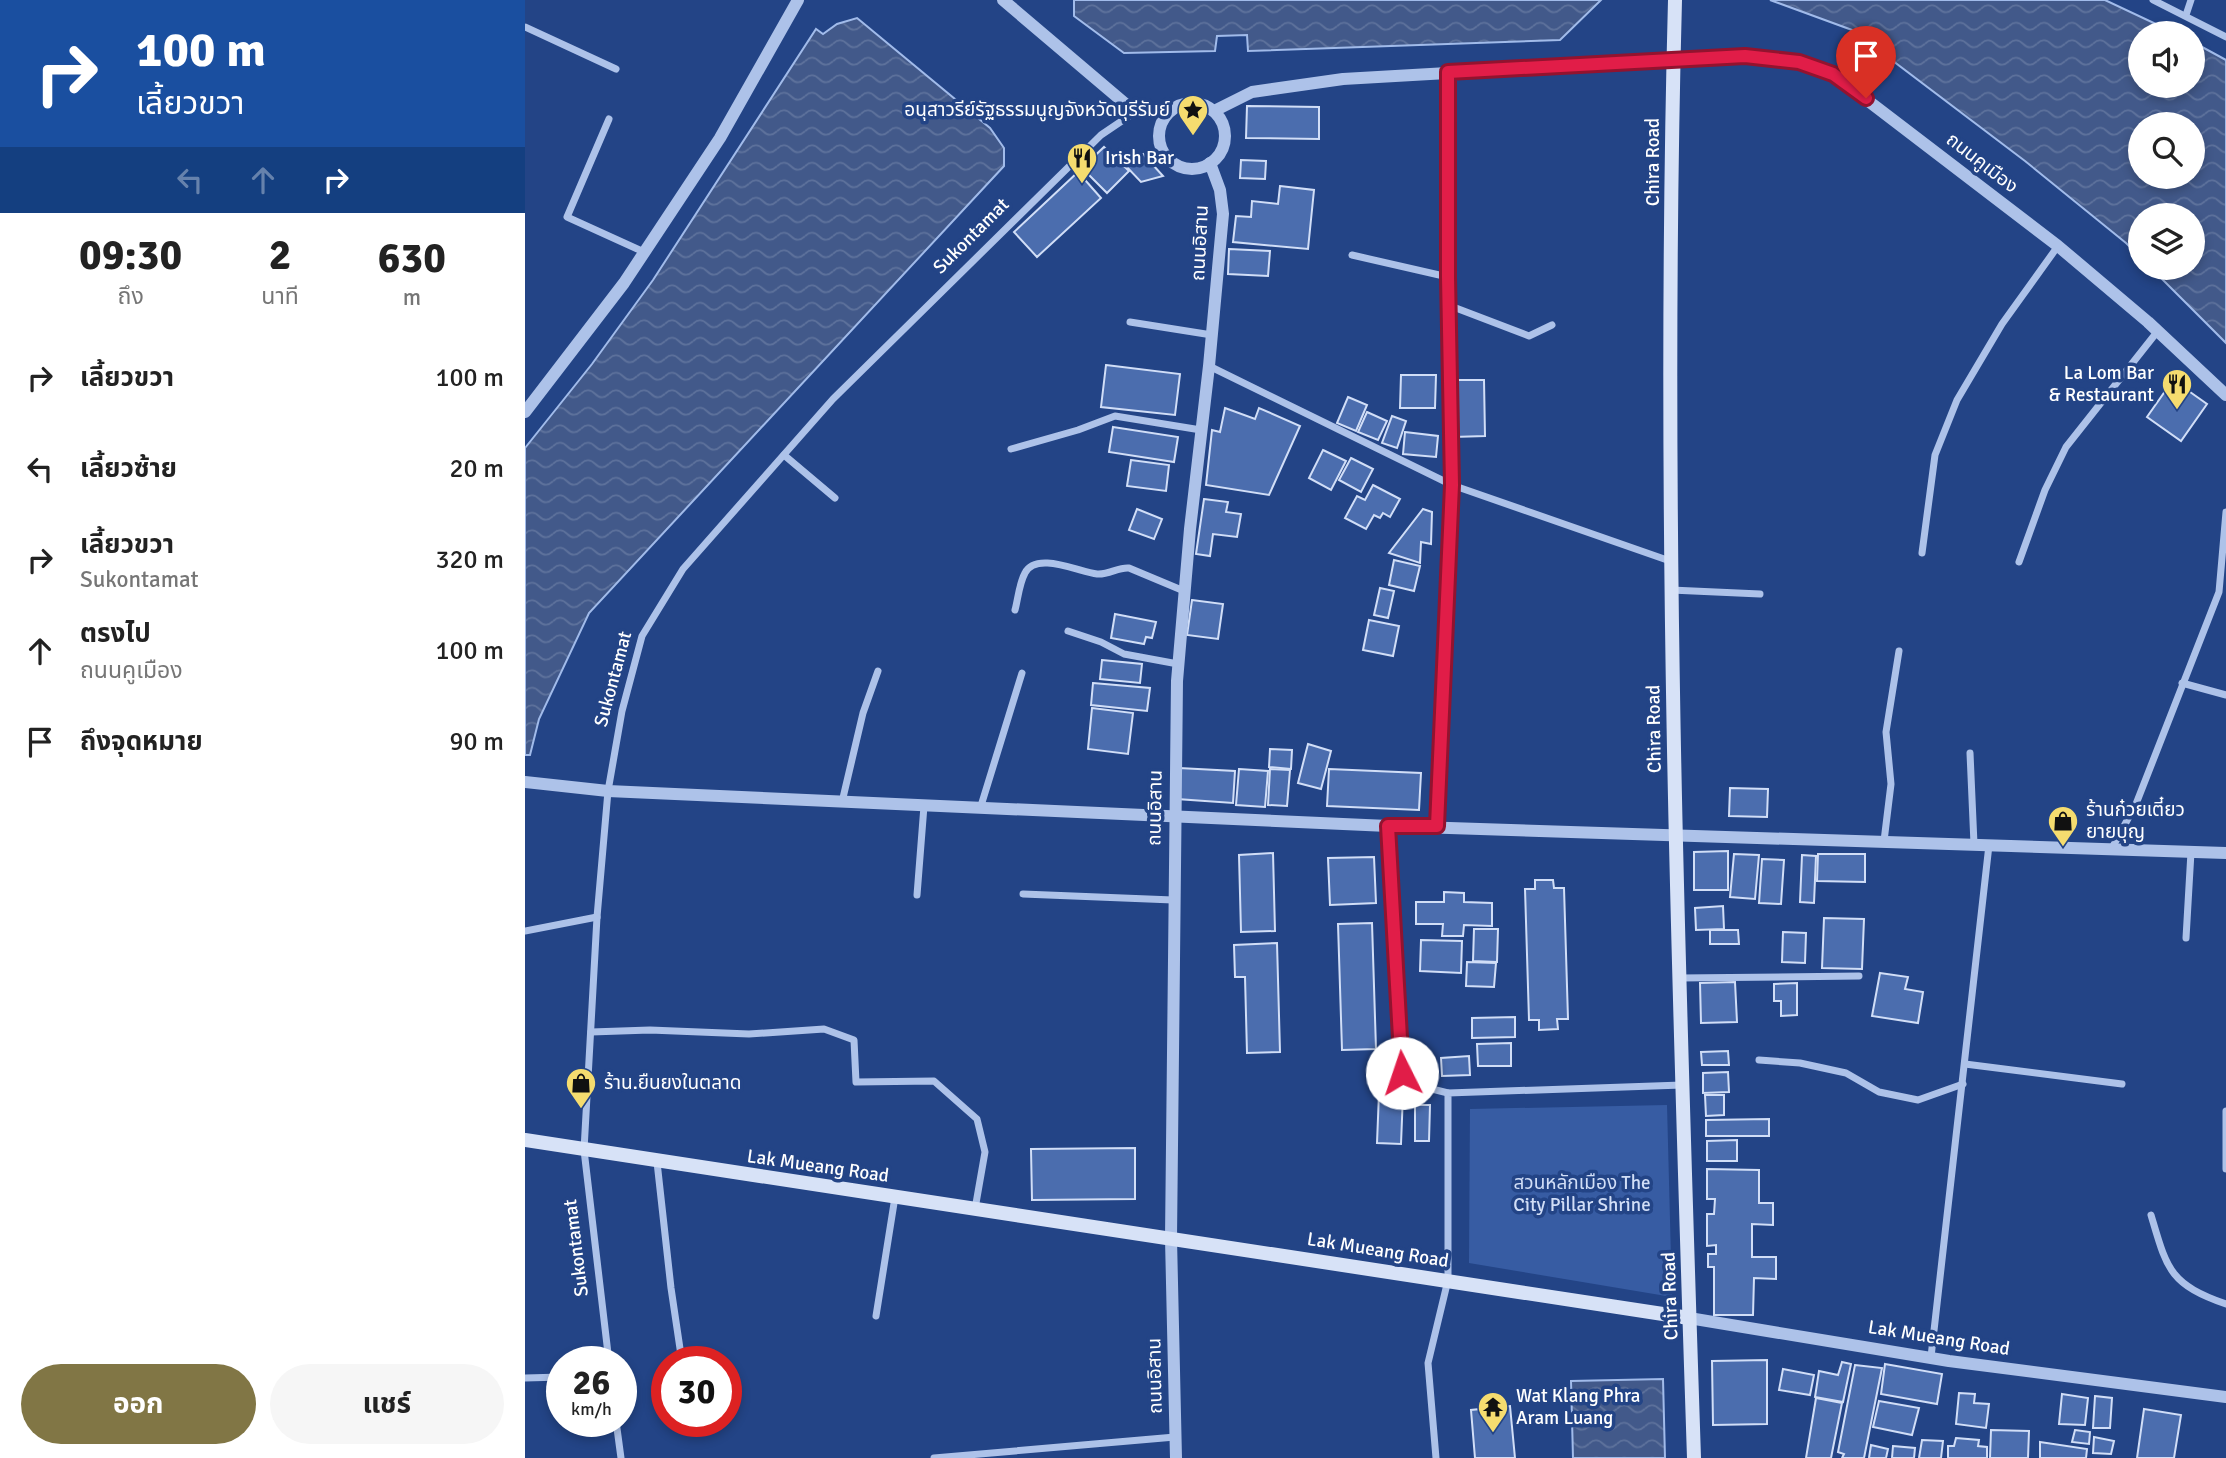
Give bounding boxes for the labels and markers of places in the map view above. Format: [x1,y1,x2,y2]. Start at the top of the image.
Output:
pin [1836,26,1896,98]
place icon: อนุสาวรีย์รัฐธรรมนูญจังหวัดบุรีรัมย์ [1176,93,1210,137]
place label: อนุสาวรีย์รัฐธรรมนูญจังหวัดบุรีรัมย์ [904,98,1170,122]
restaurant icon: Irish Bar [1065,141,1099,185]
place label: Irish Bar [1105,146,1174,170]
place label: La Lom Bar & Restaurant [2049,361,2154,407]
restaurant icon: La Lom Bar & Restaurant [2160,367,2194,411]
place label: ร้านก๋วยเตี๋ยว ยายบุญ [2086,796,2185,844]
shop icon: ร้านก๋วยเตี๋ยว ยายบุญ [2046,804,2080,848]
shop icon: ร้าน.ยืนยงในตลาด [564,1066,598,1110]
place label: ร้าน.ยืนยงในตลาด [604,1071,741,1095]
place label: Wat Klang Phra Aram Luang [1516,1384,1640,1430]
temple icon: Wat Klang Phra Aram Luang [1476,1390,1510,1434]

